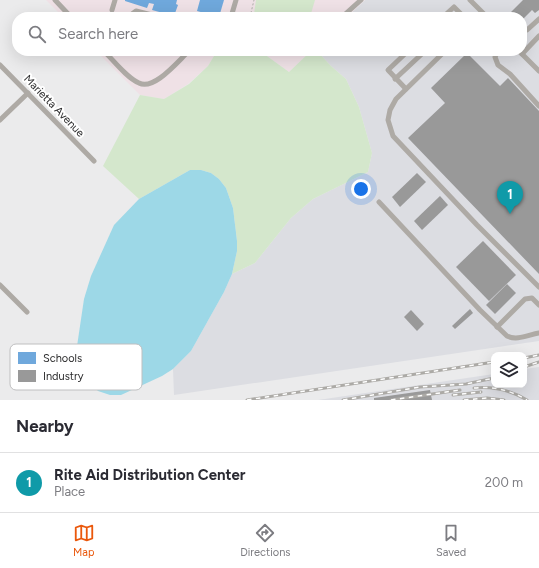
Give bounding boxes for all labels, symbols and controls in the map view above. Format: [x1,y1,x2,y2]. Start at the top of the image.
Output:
search box [12,12,527,56]
icon: search [26,23,48,45]
text: Search here [58,25,138,43]
street label: Marietta Avenue [21,72,87,140]
your location [351,179,371,199]
pin: 1 [497,181,523,214]
legend [10,344,142,390]
text: Schools [43,352,82,365]
map controls [491,352,527,388]
button: layers [491,352,527,388]
text: Industry [43,370,84,383]
text: Nearby [16,416,74,436]
text: Rite Aid Distribution Center [54,466,245,484]
text: 1 [26,475,32,490]
text: 200 m [485,475,523,490]
text: Place [54,484,85,499]
tab: Map [73,522,95,559]
tab: Directions [240,522,290,559]
tab: Saved [436,522,466,559]

